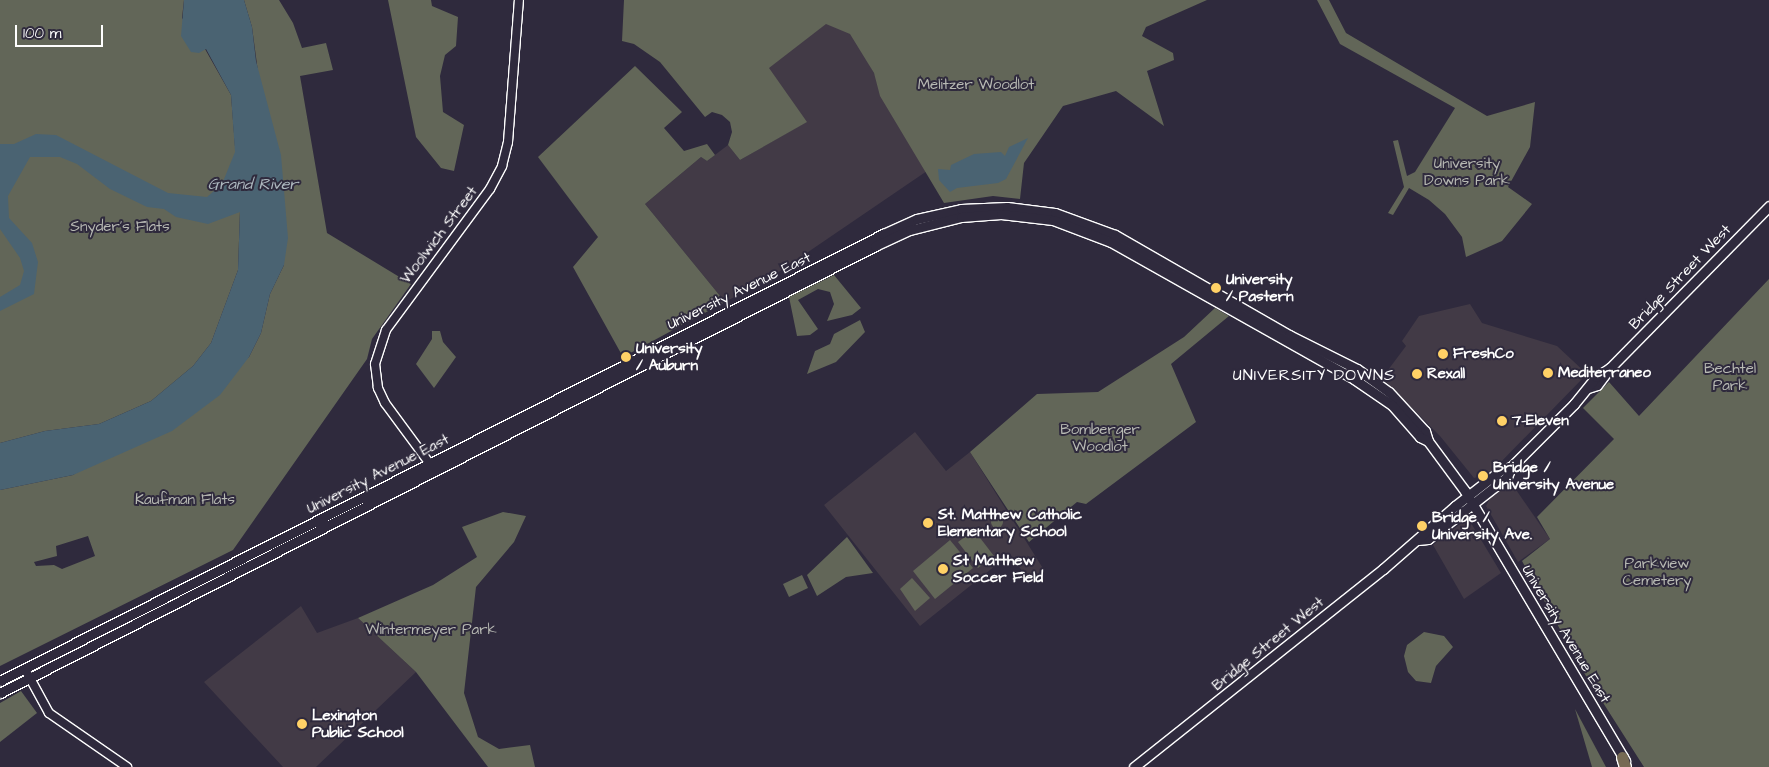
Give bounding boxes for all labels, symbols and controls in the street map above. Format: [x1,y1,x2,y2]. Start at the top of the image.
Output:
scale bar [18,15,105,47]
text: 100 m [23,23,62,44]
park label: Melitzer Woodlot [918,76,1034,94]
park label: University Downs Park [1424,154,1510,189]
water label: Grand River [208,174,298,194]
street label: Woolwich Street [397,183,481,287]
park label: Snyder's Flats [70,218,170,236]
street label: Bridge Street West [1625,221,1735,333]
street label: University Avenue East [664,248,814,334]
place label: University / Pastern [1226,270,1294,305]
marker: University / Pastern [1210,282,1222,294]
place label: University / Auburn [636,339,702,374]
place label: FreshCo [1453,345,1514,363]
marker: FreshCo [1437,348,1449,360]
marker: University / Auburn [620,351,632,363]
park label: Bechtel Park [1704,359,1756,394]
place label: Mediterraneo [1558,364,1651,382]
district label: UNIVERSITY DOWNS [1231,365,1397,385]
place label: Rexall [1427,365,1465,383]
marker: Mediterraneo [1542,367,1554,379]
marker: Rexall [1411,368,1423,380]
place label: 7-Eleven [1512,412,1569,430]
marker: 7-Eleven [1496,415,1508,427]
park label: Bomberger Woodlot [1060,420,1140,455]
street label: University Avenue East [304,430,452,518]
place label: Bridge / University Avenue [1493,458,1614,493]
marker: Bridge / University Avenue [1477,470,1489,482]
park label: Kaufman Flats [135,491,235,509]
place label: St. Matthew Catholic Elementary School [938,505,1082,540]
place label: Bridge / University Ave. [1432,508,1532,543]
marker: St. Matthew Catholic Elementary School [922,517,934,529]
marker: Bridge / University Ave. [1416,520,1428,532]
place label: St Matthew Soccer Field [953,551,1043,586]
park label: Parkview Cemetery [1622,554,1692,589]
street label: University Avenue East [1518,562,1614,706]
marker: St Matthew Soccer Field [937,563,949,575]
street label: Bridge Street West [1208,593,1328,695]
park label: Wintermeyer Park [365,621,497,639]
place label: Lexington Public School [312,706,404,741]
marker: Lexington Public School [296,718,308,730]

